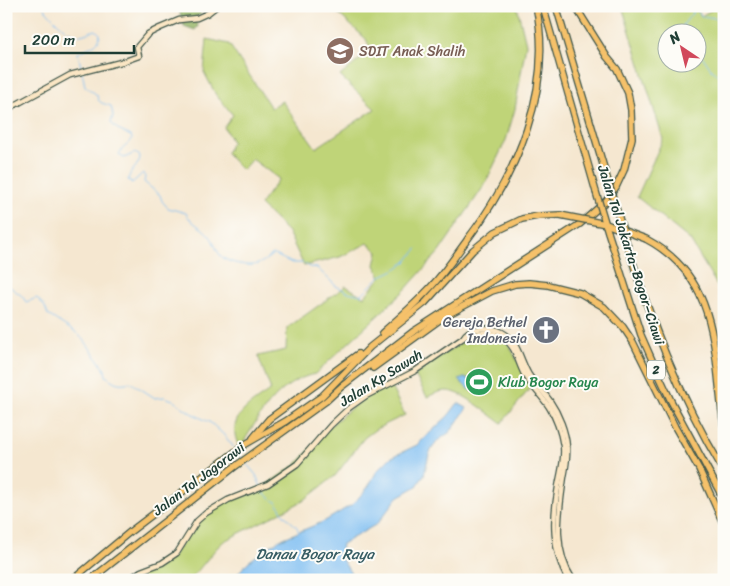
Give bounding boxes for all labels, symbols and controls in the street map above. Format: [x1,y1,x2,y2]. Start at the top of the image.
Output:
scale bar [25,22,134,54]
north arrow [658,22,708,72]
text: N [663,25,686,51]
text: 200 m [32,27,76,53]
school or university icon: SDIT Anak Shalih [325,36,355,66]
place label: SDIT Anak Shalih [359,39,465,64]
street label: Jalan Tol Jakarta–Bogor–Ciawi [590,161,672,349]
place label: Gereja Bethel Indonesia [443,310,528,351]
church icon: Gereja Bethel Indonesia [531,315,561,345]
street label: Jalan Kp Sawah [334,343,427,414]
road number: 2 [647,360,665,380]
sports icon: Klub Bogor Raya [464,367,494,397]
place label: Klub Bogor Raya [498,370,599,395]
street label: Jalan Tol Jagorawi [147,435,252,523]
water label: Danau Bogor Raya [256,541,376,567]

